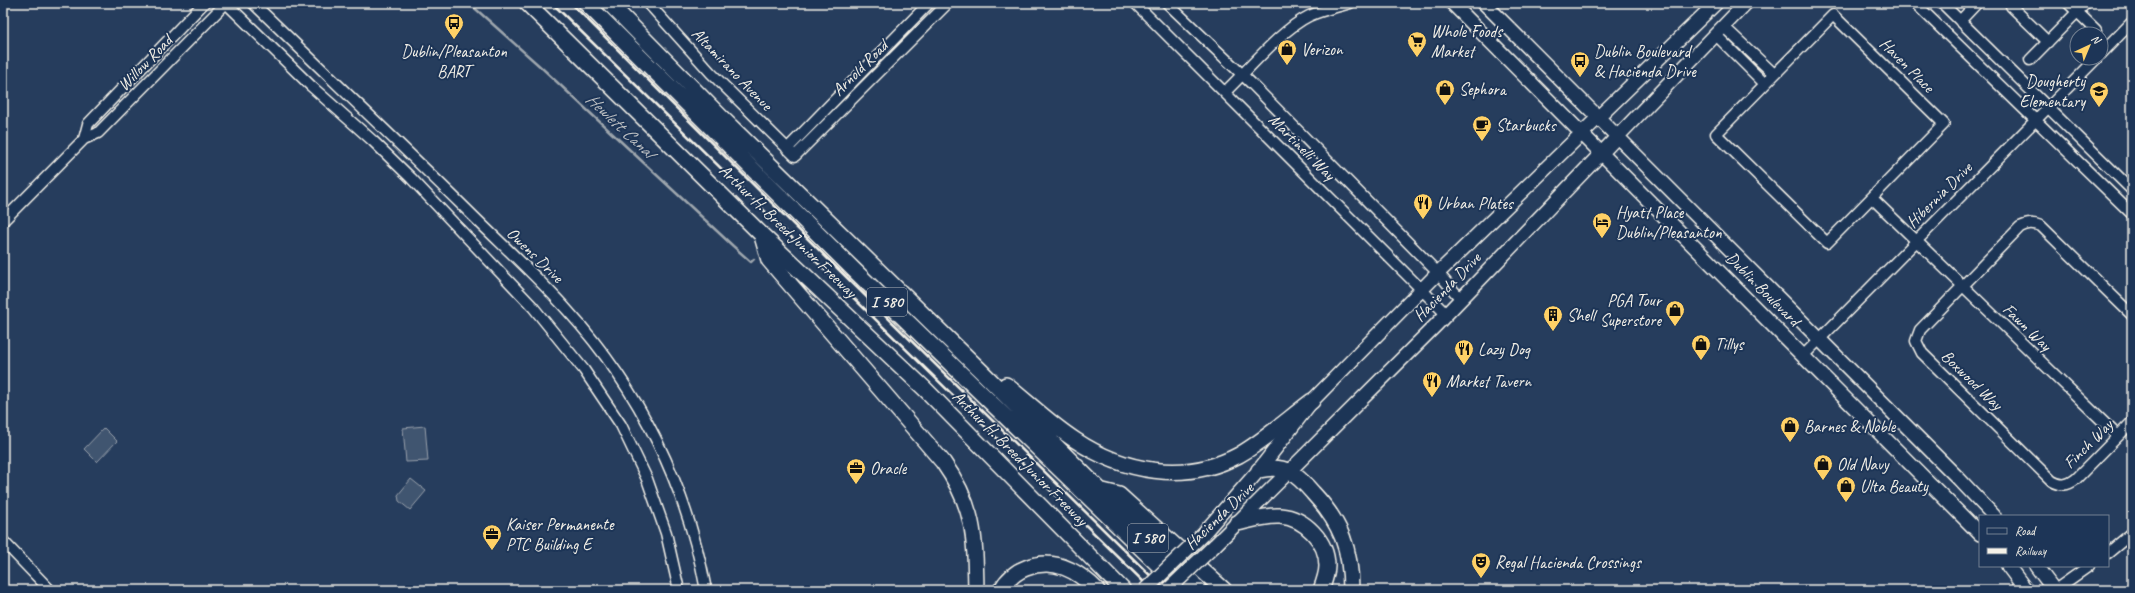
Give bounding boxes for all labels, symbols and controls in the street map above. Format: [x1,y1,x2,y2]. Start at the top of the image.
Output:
bus stop icon: Dublin/Pleasanton BART [443,12,465,40]
place label: Whole Foods Market [1431,21,1504,62]
street label: Altamirano Avenue [687,23,778,116]
north arrow [2069,26,2109,66]
street label: Willow Road [113,29,178,95]
supermarket icon: Whole Foods Market [1406,30,1428,58]
text: N [2089,31,2105,48]
street label: Arnold Road [828,33,895,100]
street label: Haven Place [1875,33,1940,98]
shop icon: Verizon [1276,38,1298,66]
place label: Verizon [1301,39,1344,60]
place label: Dublin/Pleasanton BART [401,41,507,82]
place label: Dublin Boulevard & Hacienda Drive [1594,41,1697,82]
bus stop icon: Dublin Boulevard & Hacienda Drive [1569,50,1591,78]
place label: Dougherty Elementary [2020,71,2086,112]
shop icon: Sephora [1434,78,1456,106]
place label: Sephora [1459,79,1508,100]
school or university icon: Dougherty Elementary [2088,80,2110,108]
water label: Hewlett Canal [581,88,663,166]
street label: Martinelli Way [1264,109,1341,186]
cafe icon: Starbucks [1471,114,1493,142]
place label: Starbucks [1496,115,1558,136]
street label: Hibernia Drive [1902,157,1977,232]
street label: Arthur H. Breed Junior Freeway [715,160,862,303]
restaurant icon: Urban Plates [1412,192,1434,220]
place label: Urban Plates [1437,193,1515,214]
place label: Hyatt Place Dublin/Pleasanton [1616,202,1722,243]
hotel icon: Hyatt Place Dublin/Pleasanton [1591,211,1613,239]
street label: Owens Drive [502,223,569,288]
street label: Hacienda Drive [1409,247,1486,326]
street label: Dublin Boulevard [1722,248,1806,332]
road number: I 580 [867,288,907,316]
place label: PGA Tour Superstore [1600,290,1663,331]
shop icon: PGA Tour Superstore [1664,299,1686,327]
street label: Fawn Way [1998,299,2057,356]
building icon: Shell [1542,304,1564,332]
place label: Shell [1567,305,1598,326]
shop icon: Tillys [1690,333,1712,361]
place label: Tillys [1715,334,1746,355]
restaurant icon: Lazy Dog [1453,338,1475,366]
place label: Lazy Dog [1478,339,1531,360]
street label: Boxwood Way [1937,346,2008,415]
restaurant icon: Market Tavern [1421,370,1443,398]
place label: Market Tavern [1446,371,1533,392]
street label: Arthur H. Breed Junior Freeway [948,386,1093,531]
street label: Finch Way [2059,414,2118,473]
shop icon: Barnes & Noble [1779,415,1801,443]
place label: Barnes & Noble [1804,416,1897,437]
shop icon: Old Navy [1812,453,1834,481]
place label: Old Navy [1837,454,1890,475]
office icon: Oracle [845,457,867,485]
place label: Oracle [870,458,908,479]
shop icon: Ulta Beauty [1835,475,1857,503]
place label: Ulta Beauty [1860,476,1929,497]
street label: Hacienda Drive [1180,477,1259,554]
place label: Kaiser Permanente PTC Building E [506,514,615,555]
legend [1979,515,2109,567]
office icon: Kaiser Permanente PTC Building E [481,523,503,551]
text: Road [2015,523,2037,539]
road number: I 580 [1128,524,1168,552]
text: Railway [2015,543,2047,559]
theatre icon: Regal Hacienda Crossings [1470,551,1492,579]
place label: Regal Hacienda Crossings [1495,552,1642,573]

